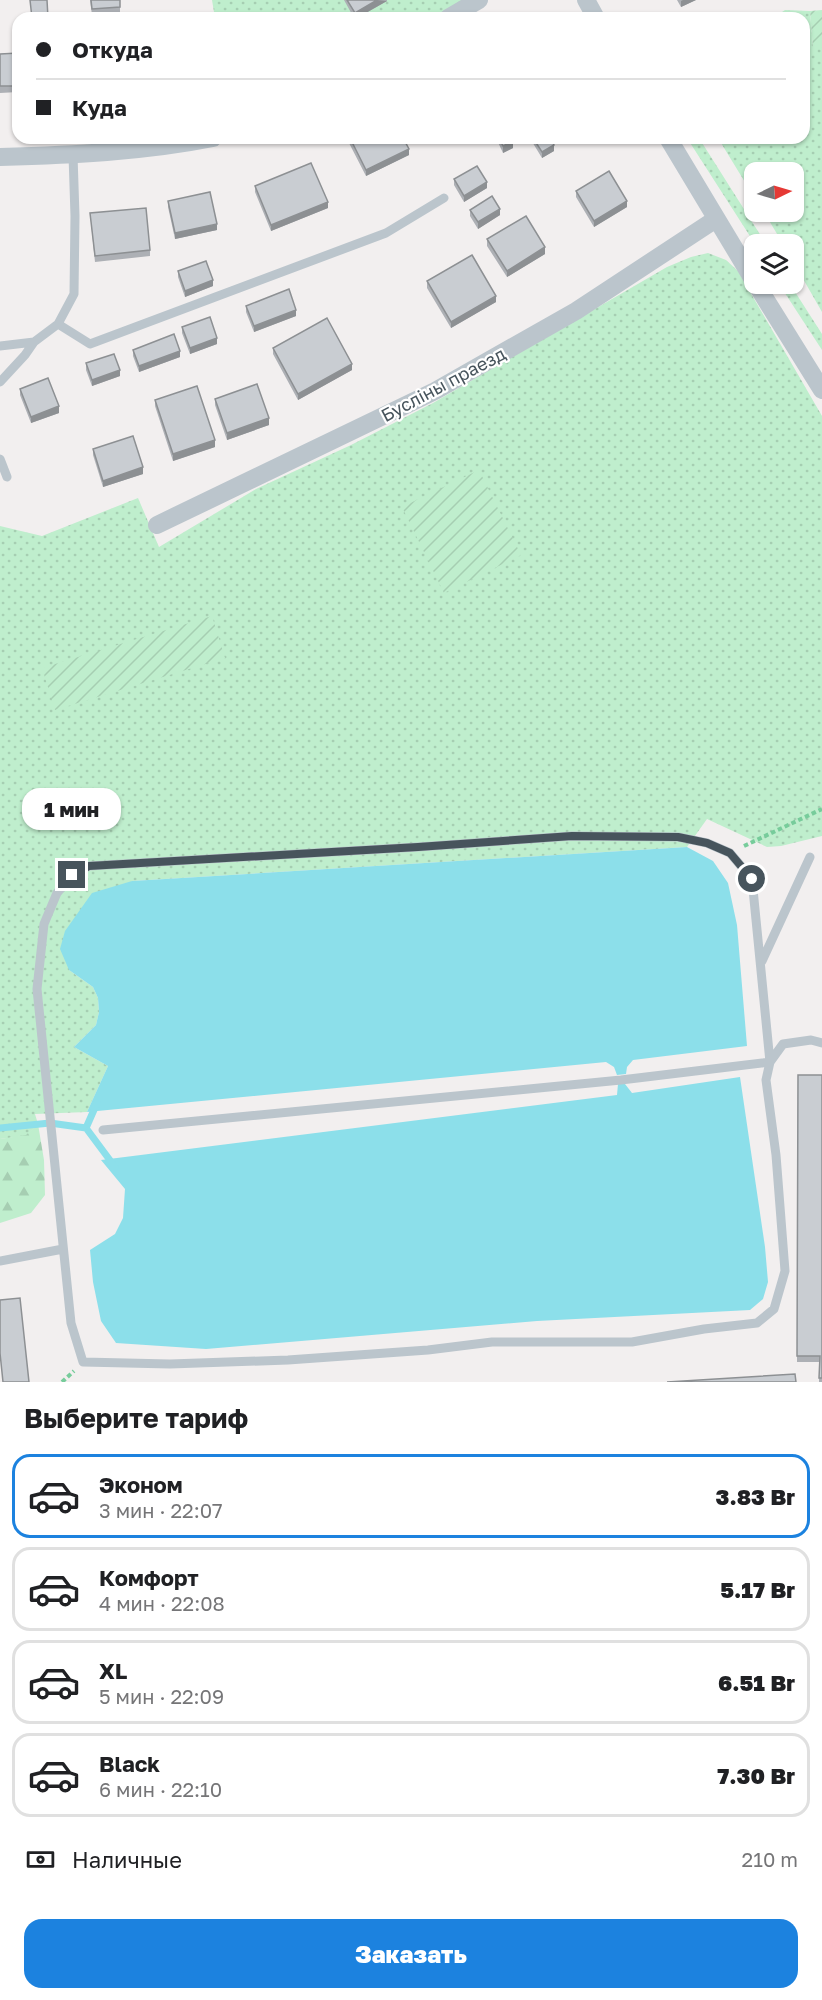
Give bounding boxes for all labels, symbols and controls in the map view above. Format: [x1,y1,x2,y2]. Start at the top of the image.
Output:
text: Откуда [72,36,153,63]
text: Куда [72,94,127,121]
north arrow [744,162,804,222]
map controls [744,162,804,294]
button: layers [744,234,804,294]
street label: Бусліны праезд [377,342,509,426]
callout: 1 мин [22,788,122,830]
text: 1 мин [44,797,99,821]
route end [58,861,85,888]
route start [738,865,765,892]
text: Выберите тариф [24,1402,248,1434]
icon: car [27,1469,81,1523]
text: Эконом [99,1471,183,1498]
text: 3.83 Br [716,1483,795,1510]
text: 3 мин · 22:07 [99,1498,223,1522]
icon: car [27,1562,81,1616]
text: Комфорт [99,1564,199,1591]
text: 5.17 Br [720,1576,795,1603]
text: 4 мин · 22:08 [99,1591,225,1615]
icon: car [27,1655,81,1709]
text: XL [99,1657,127,1684]
text: 6.51 Br [718,1669,795,1696]
text: 5 мин · 22:09 [99,1684,224,1708]
icon: car [27,1748,81,1802]
text: Black [99,1750,160,1777]
text: 7.30 Br [717,1762,795,1789]
text: 6 мин · 22:10 [99,1777,222,1801]
icon: cash [24,1843,57,1876]
text: Наличные [72,1846,182,1873]
text: 210 m [742,1847,798,1871]
button: Заказать [24,1919,798,1988]

